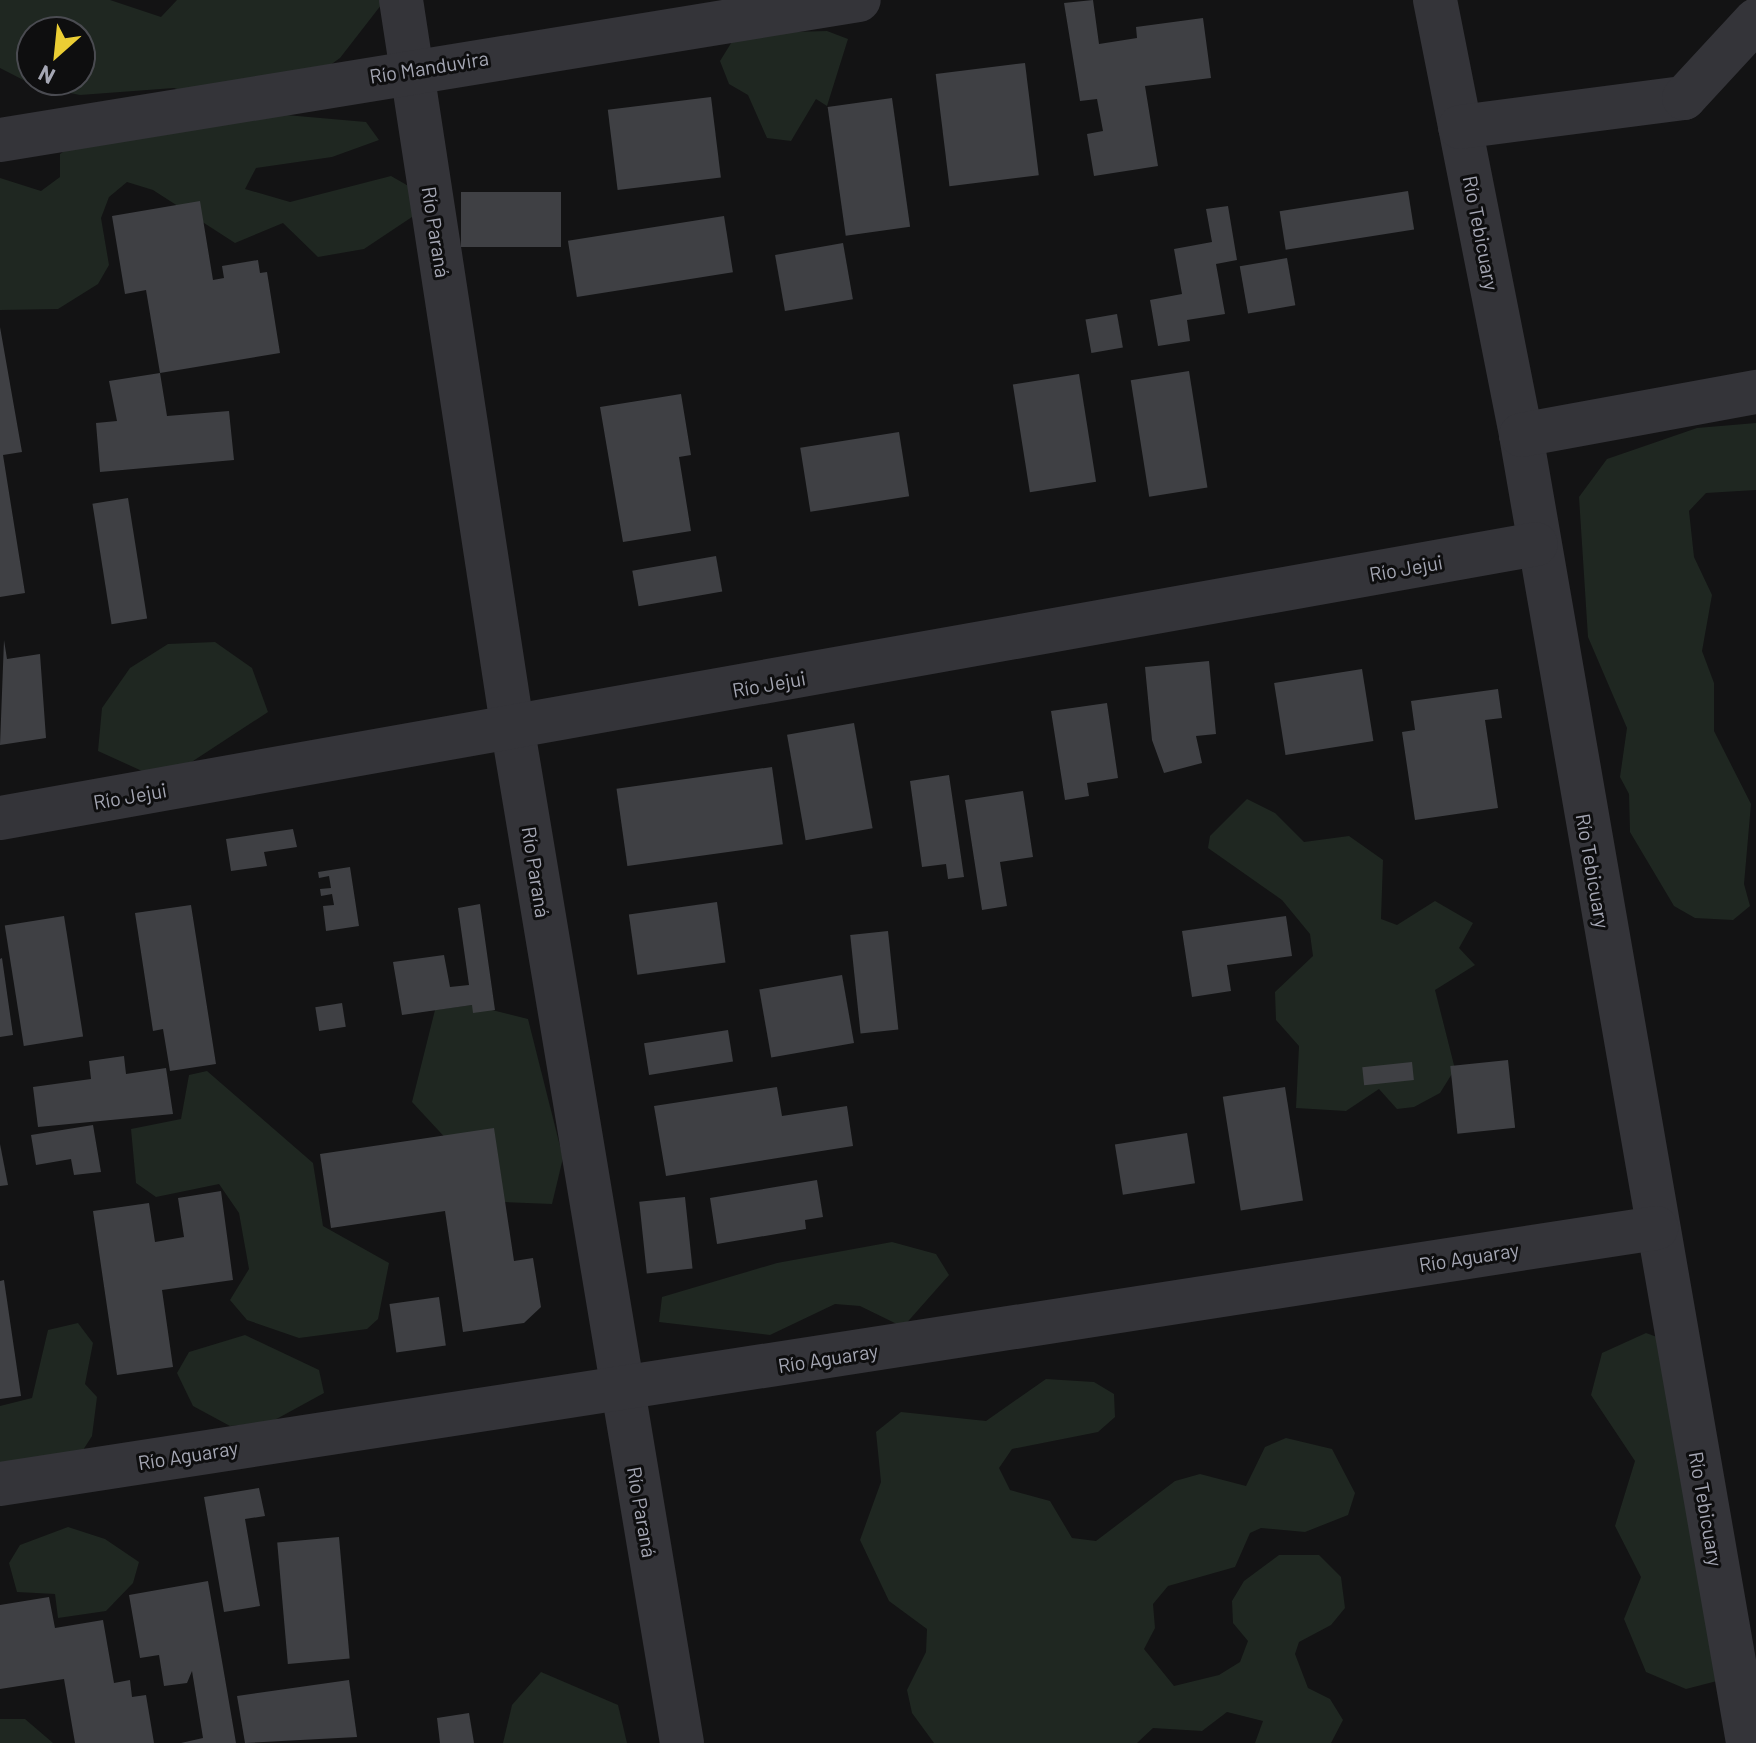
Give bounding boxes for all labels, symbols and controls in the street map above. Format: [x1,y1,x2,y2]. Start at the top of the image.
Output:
north arrow [16,16,96,96]
street label: Río Manduvira [368,46,490,88]
text: N [34,61,58,91]
street label: Río Tebicuary [1458,174,1504,292]
street label: Río Paraná [417,185,455,279]
street label: Río Jejui [1367,550,1445,586]
street label: Río Jejui [730,666,808,702]
street label: Río Jejui [91,778,169,814]
street label: Río Tebicuary [1571,812,1615,930]
street label: Río Paraná [517,825,555,919]
street label: Río Aguaray [1417,1237,1521,1277]
street label: Río Aguaray [776,1338,880,1378]
street label: Río Aguaray [136,1435,240,1475]
street label: Río Tebicuary [1684,1450,1728,1568]
street label: Río Paraná [622,1465,662,1559]

